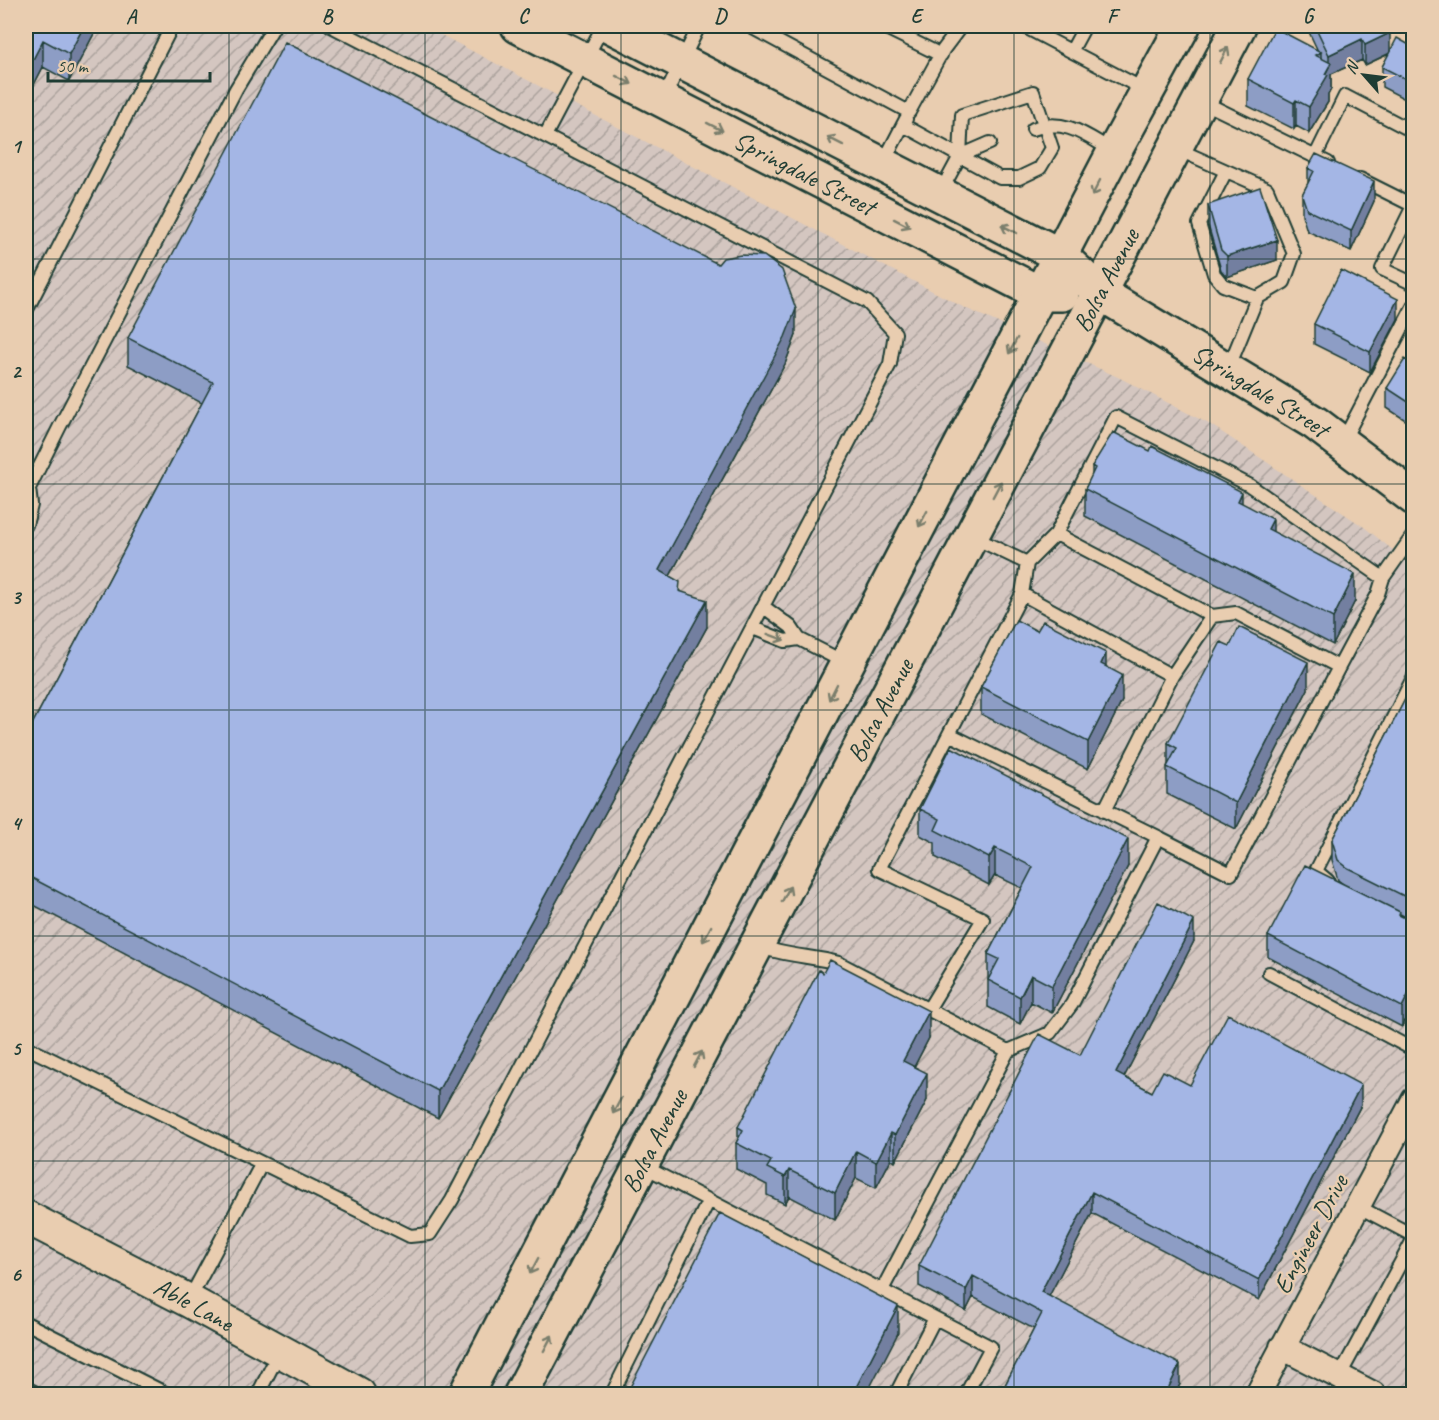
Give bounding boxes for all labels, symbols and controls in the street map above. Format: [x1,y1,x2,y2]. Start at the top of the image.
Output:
text: A [126,4,138,29]
text: B [322,4,334,29]
text: C [518,4,530,29]
text: D [714,4,728,29]
text: E [911,4,925,29]
text: F [1107,4,1121,29]
text: G [1303,4,1316,29]
scale bar [48,45,210,83]
north arrow [1334,45,1394,105]
one-way arrow [1219,46,1230,64]
text: 50 m [57,55,90,77]
text: N [1340,57,1364,77]
one-way arrow [615,75,633,87]
one-way arrow [706,121,723,133]
street label: Springdale Street [728,123,883,225]
text: 1 [12,134,23,159]
one-way arrow [827,135,845,146]
one-way arrow [1089,179,1101,197]
one-way arrow [892,218,910,229]
street label: Bolsa Avenue [1065,222,1148,338]
one-way arrow [1000,223,1018,235]
one-way arrow [1007,337,1019,355]
street label: Springdale Street [1186,337,1338,447]
text: 2 [12,359,23,384]
one-way arrow [991,481,1003,498]
one-way arrow [917,510,929,527]
text: 3 [12,585,23,610]
one-way arrow [766,632,785,643]
street label: Bolsa Avenue [839,652,922,768]
one-way arrow [826,682,838,700]
text: 4 [12,811,24,836]
one-way arrow [780,886,792,904]
one-way arrow [701,924,713,942]
text: 5 [12,1036,23,1061]
one-way arrow [692,1051,704,1068]
street label: Bolsa Avenue [614,1082,696,1198]
one-way arrow [611,1097,622,1115]
street label: Engineer Drive [1265,1168,1356,1299]
one-way arrow [528,1257,540,1274]
text: 6 [11,1262,22,1287]
street label: Able Lane [148,1270,240,1340]
one-way arrow [543,1334,554,1352]

